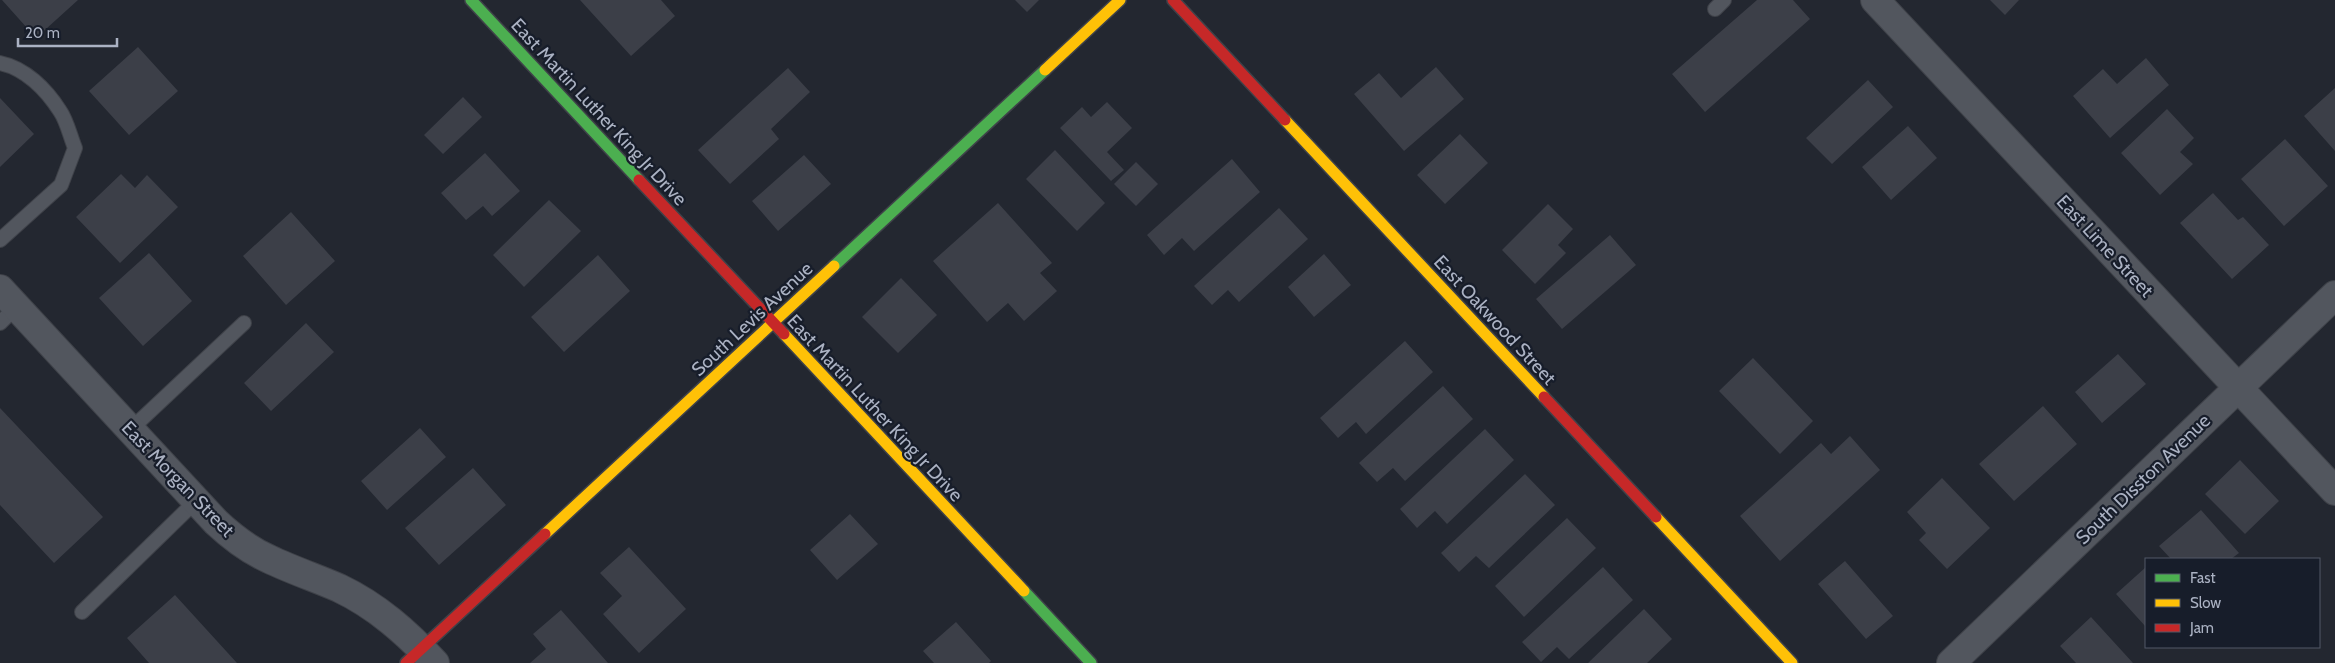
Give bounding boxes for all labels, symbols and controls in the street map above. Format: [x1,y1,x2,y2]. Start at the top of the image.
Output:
street label: East Martin Luther King Jr Drive [506,14,692,210]
scale bar [18,15,116,47]
text: 20 m [25,24,60,42]
street label: East Lime Street [2052,190,2159,302]
street label: East Oakwood Street [1429,251,1561,390]
street label: South Levis Avenue [687,257,818,381]
street label: East Martin Luther King Jr Drive [782,310,968,506]
street label: South Disston Avenue [2071,409,2215,549]
street label: East Morgan Street [117,416,239,542]
legend [2145,558,2320,648]
text: Fast [2190,569,2215,587]
text: Slow [2190,594,2221,612]
text: Jam [2189,619,2214,637]

